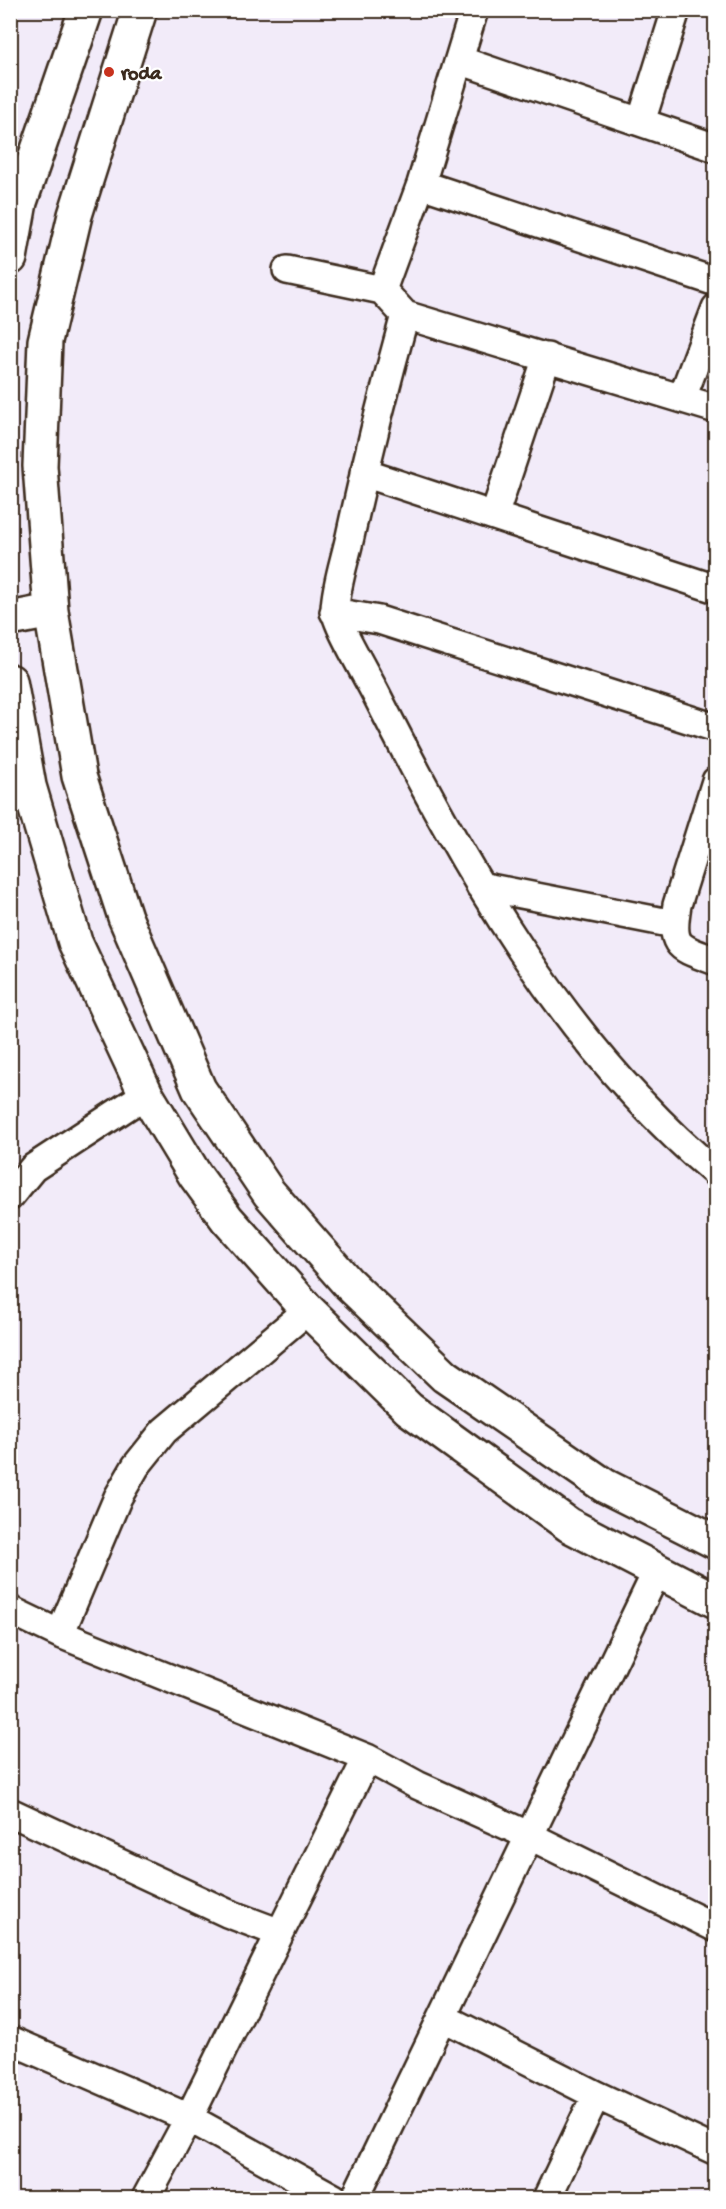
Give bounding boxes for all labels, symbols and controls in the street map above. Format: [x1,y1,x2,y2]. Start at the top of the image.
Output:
place label: roda [120,64,162,87]
marker: roda [102,65,116,79]

